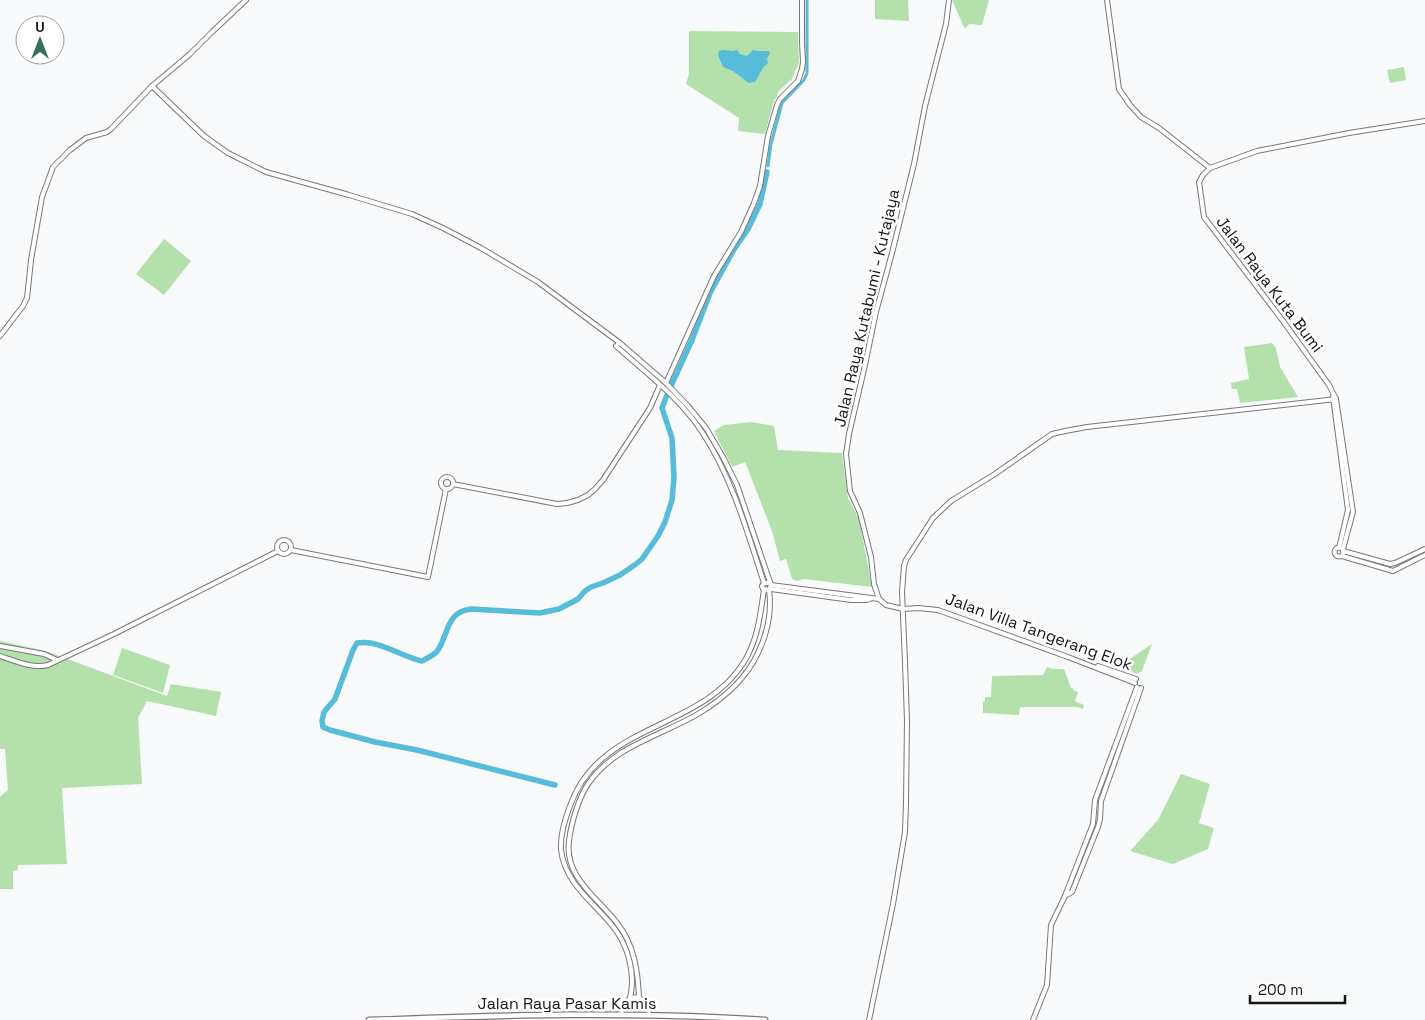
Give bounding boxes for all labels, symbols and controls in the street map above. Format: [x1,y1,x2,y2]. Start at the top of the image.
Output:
north arrow [15,15,65,65]
text: U [35,18,45,36]
street label: Jalan Raya Kutabumi - Kutajaya [829,187,904,429]
street label: Jalan Raya Kuta Bumi [1211,212,1328,357]
street label: Jalan Villa Tangerang Elok [943,588,1135,675]
scale bar [1250,972,1345,1004]
text: 200 m [1258,980,1303,999]
street label: Jalan Raya Pasar Kamis [478,993,656,1014]

